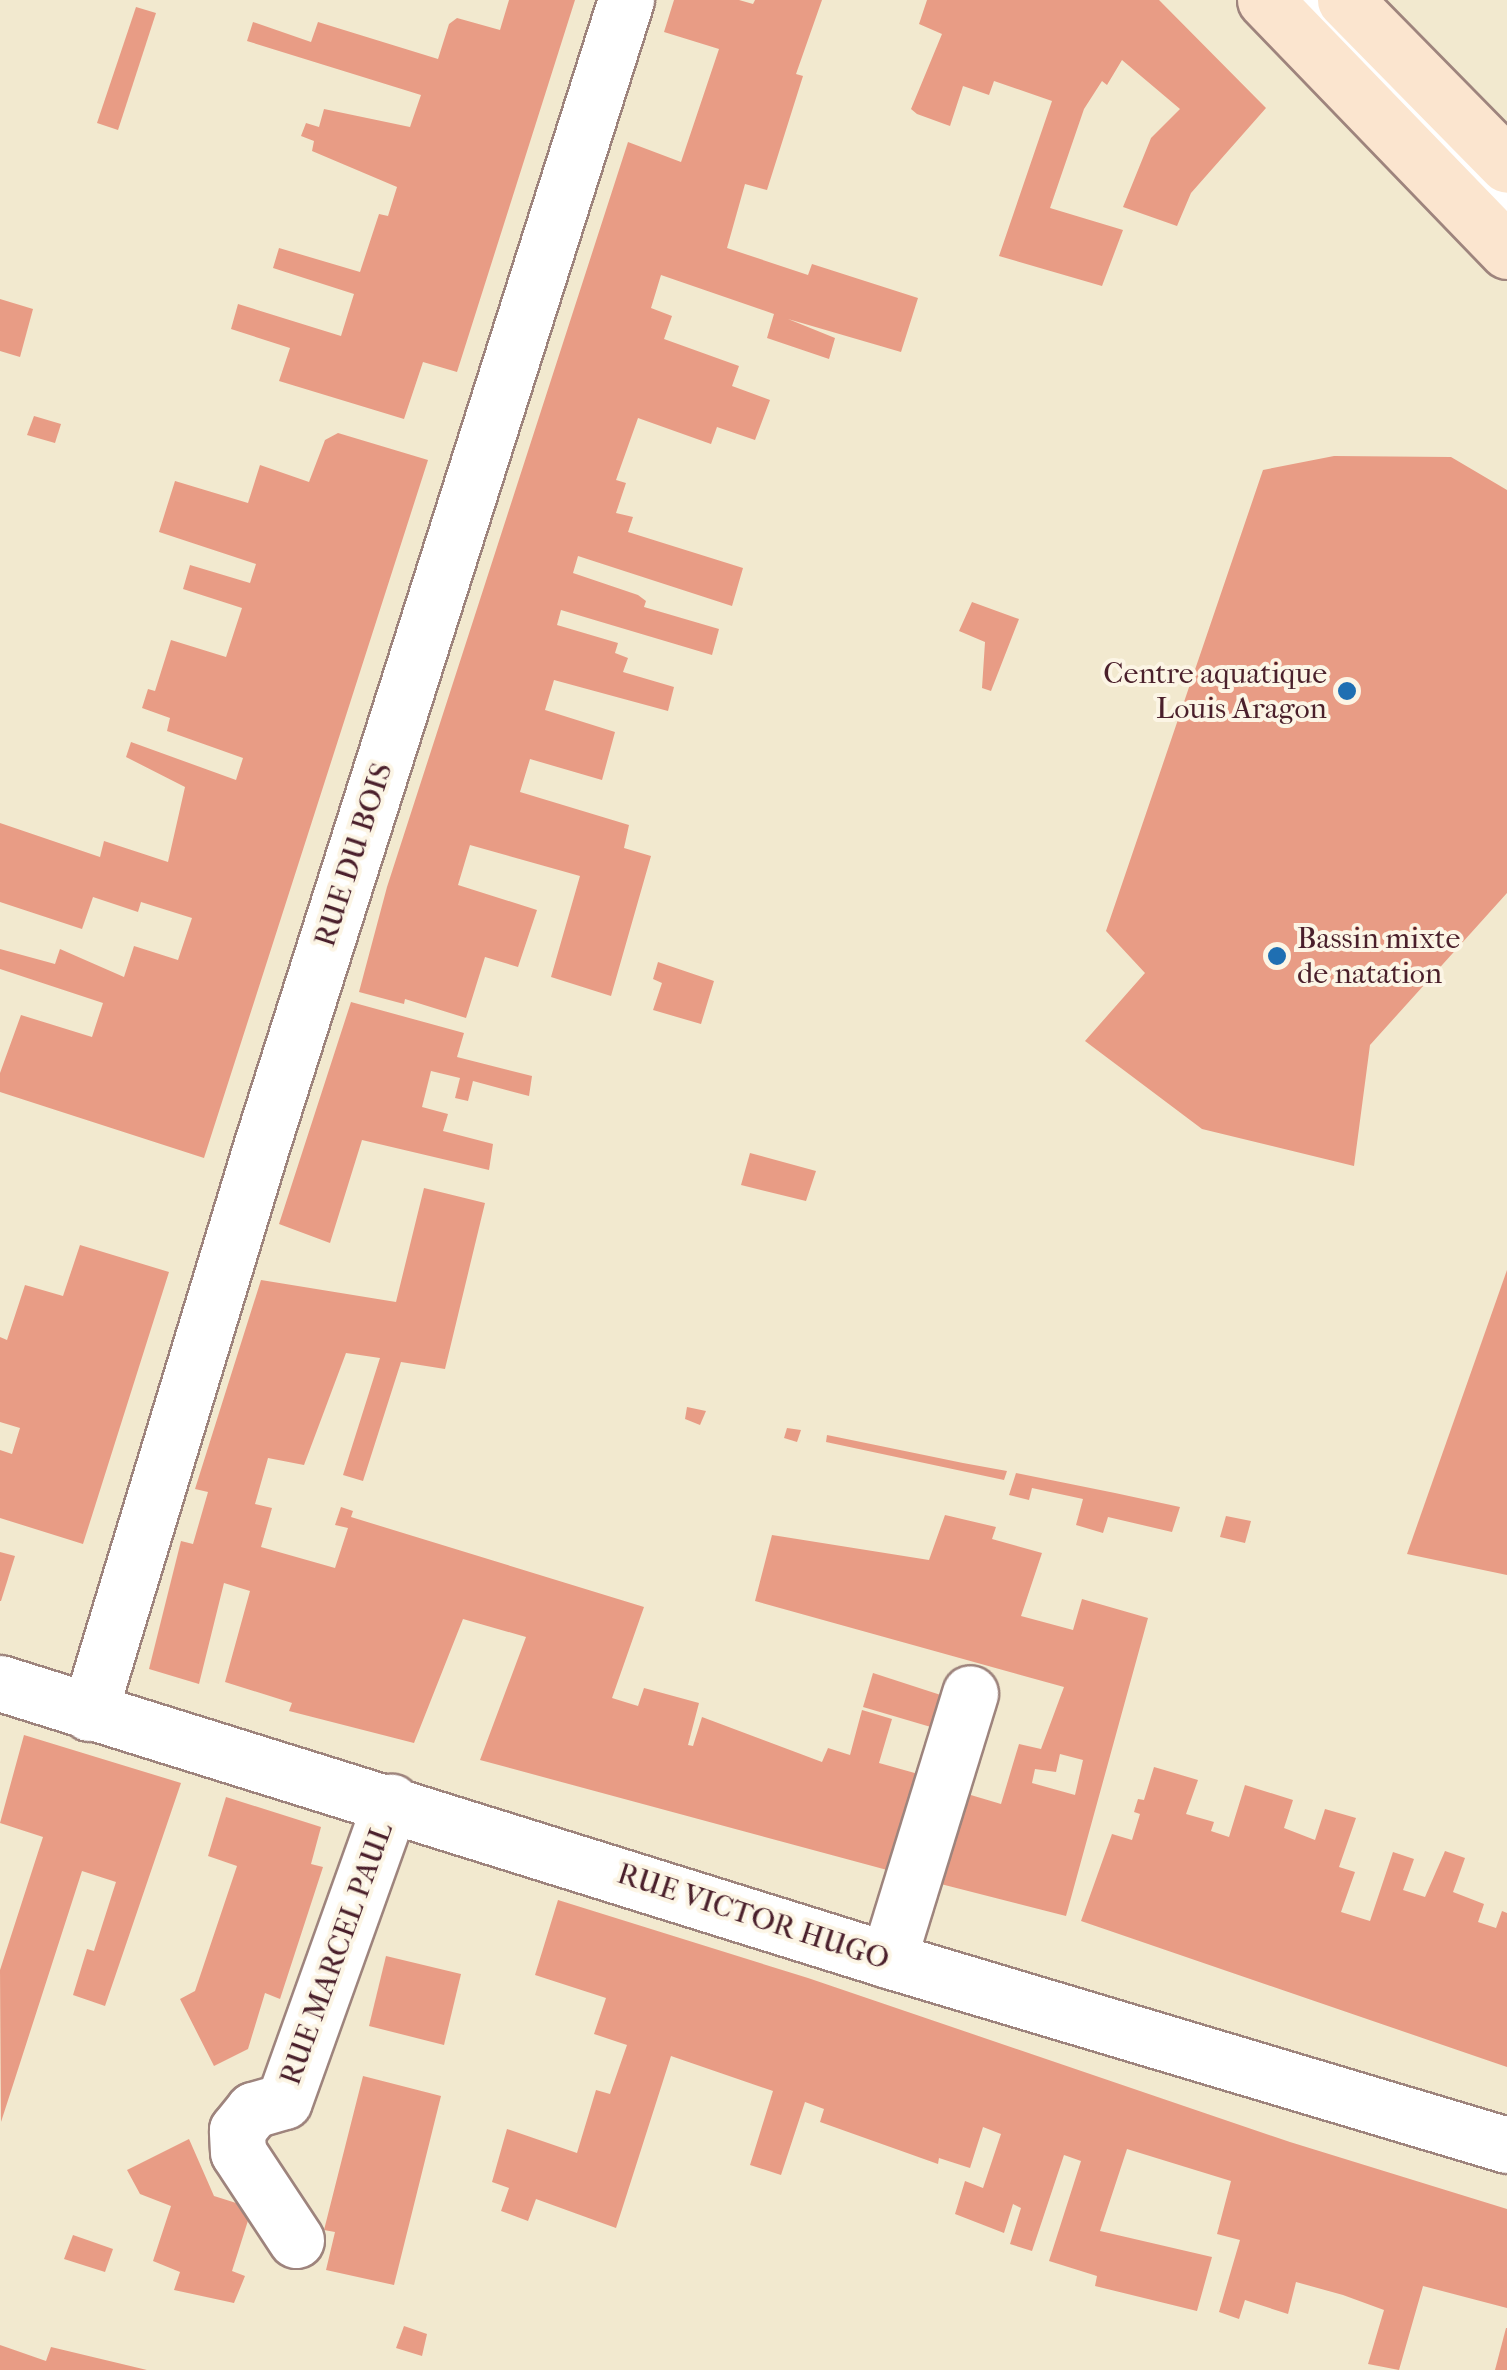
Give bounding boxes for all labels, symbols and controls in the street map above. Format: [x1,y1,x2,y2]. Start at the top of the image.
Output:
place label: Centre aquatique Louis Aragon [1103,656,1327,726]
marker: Centre aquatique Louis Aragon [1336,680,1358,702]
street label: RUE DU BOIS [307,759,401,951]
place label: Bassin mixte de natation [1297,921,1460,992]
marker: Bassin mixte de natation [1266,945,1288,967]
street label: RUE MARCEL PAUL [273,1818,401,2090]
street label: RUE VICTOR HUGO [613,1856,893,1978]

